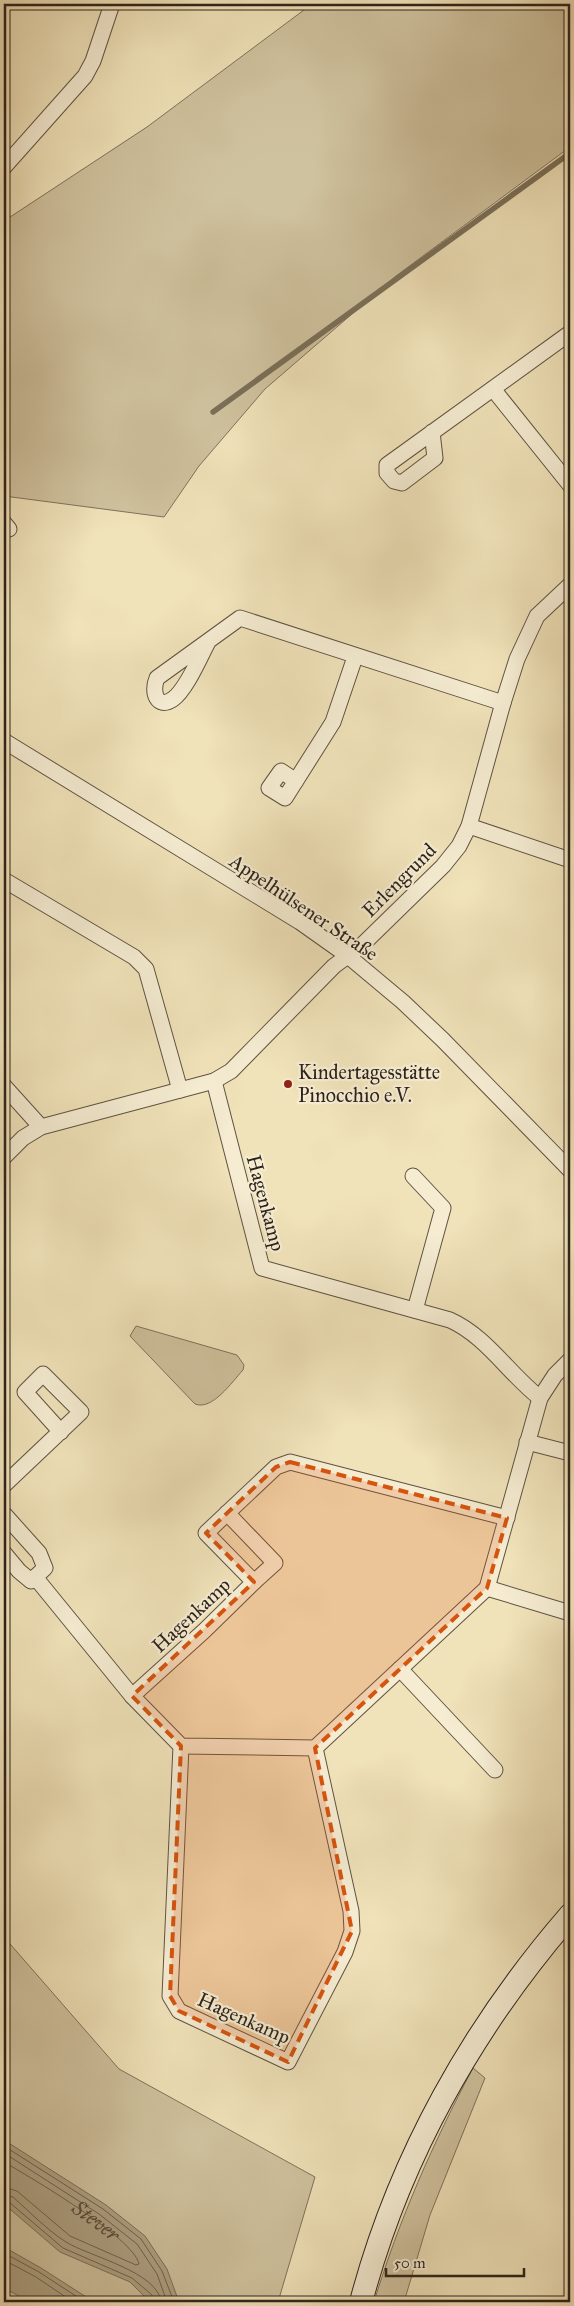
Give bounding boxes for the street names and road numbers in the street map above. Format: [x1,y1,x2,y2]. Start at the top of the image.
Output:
street label: Erlengrund [357,838,442,923]
street label: Appelhülsener Straße [224,848,383,966]
street label: Hagenkamp [241,1152,290,1254]
street label: Hagenkamp [147,1573,236,1658]
street label: Hagenkamp [194,1987,294,2050]

